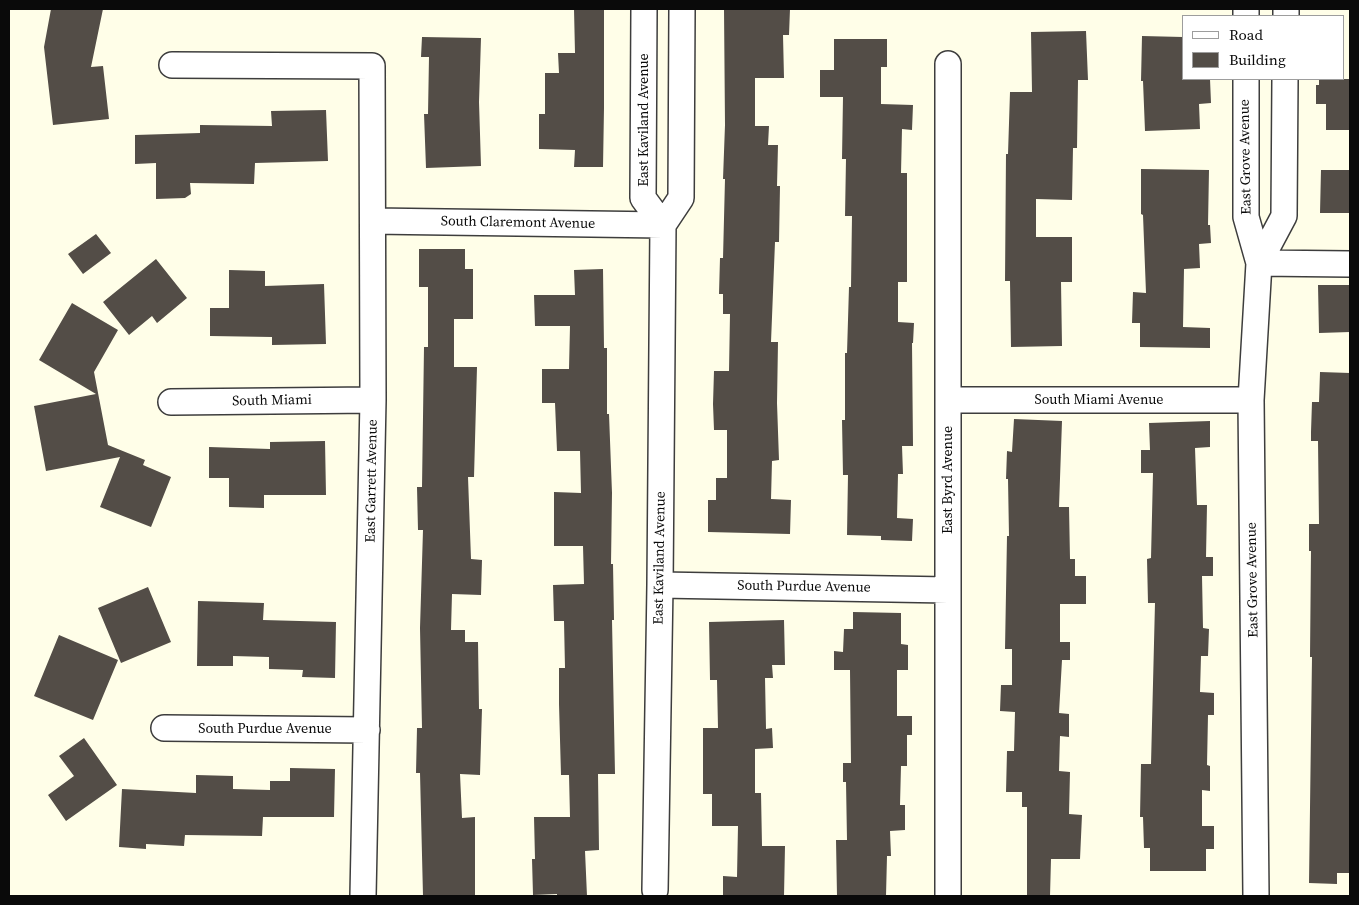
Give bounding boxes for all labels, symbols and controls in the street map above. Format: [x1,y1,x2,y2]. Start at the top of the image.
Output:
legend [1182,15,1344,80]
text: Road [1229,24,1263,45]
text: Building [1229,49,1286,70]
street label: East Kaviland Avenue [636,53,652,187]
street label: East Grove Avenue [1237,99,1255,215]
street label: South Claremont Avenue [441,213,595,233]
street label: South Miami [232,392,312,410]
street label: South Miami Avenue [1035,392,1163,408]
street label: East Garrett Avenue [363,419,381,543]
street label: East Byrd Avenue [940,426,956,534]
street label: East Kaviland Avenue [650,491,670,625]
street label: East Grove Avenue [1244,522,1262,638]
street label: South Purdue Avenue [737,577,871,597]
street label: South Purdue Avenue [198,721,332,737]

